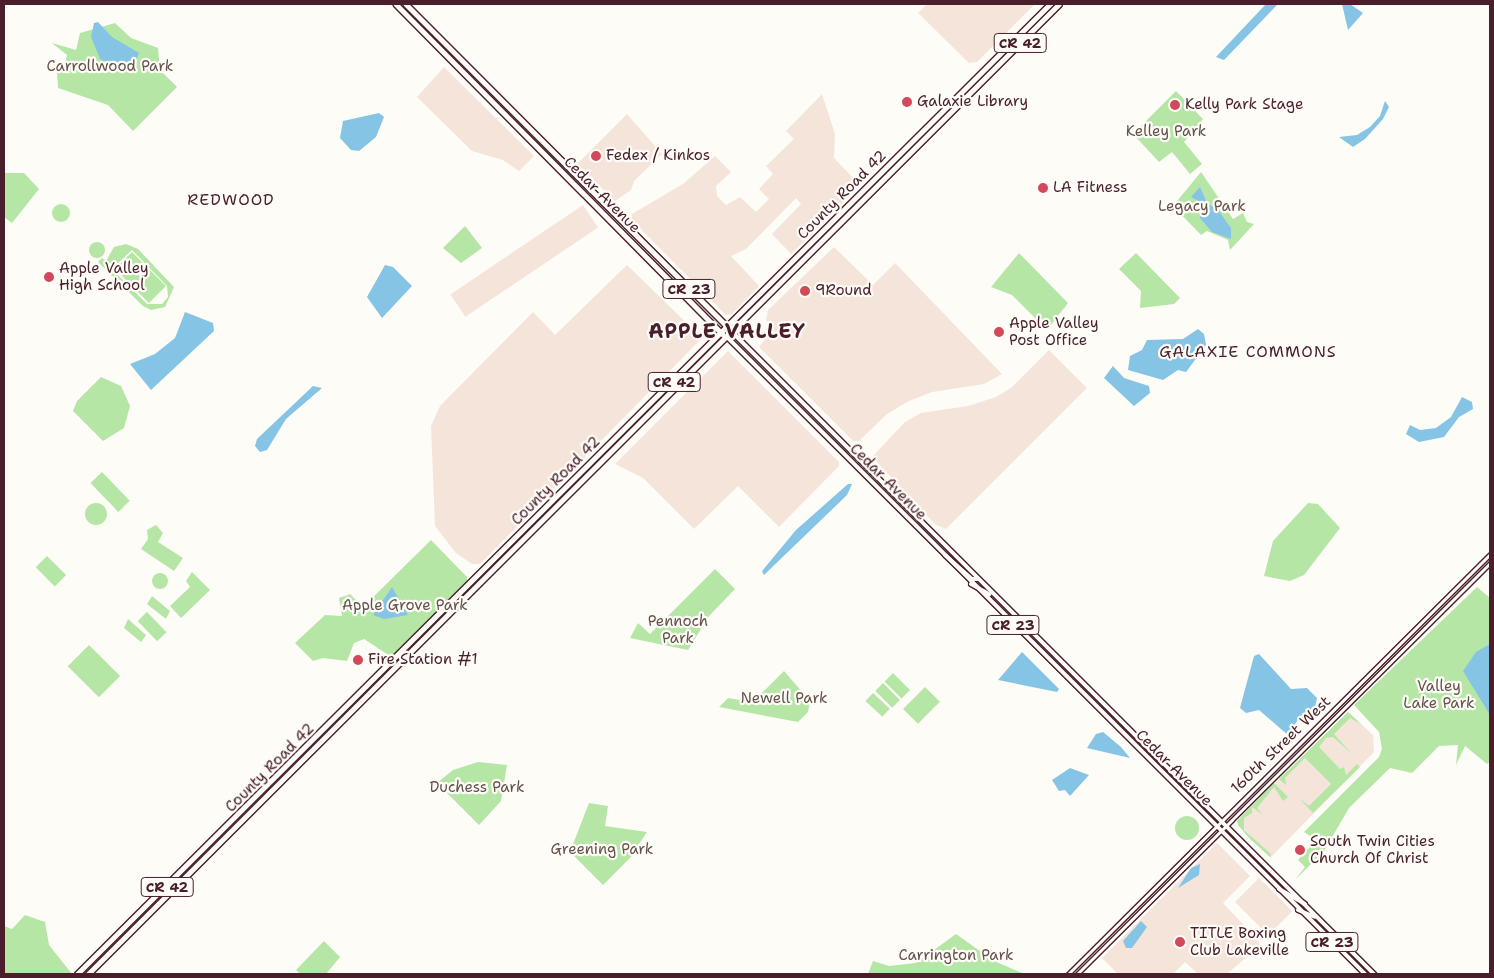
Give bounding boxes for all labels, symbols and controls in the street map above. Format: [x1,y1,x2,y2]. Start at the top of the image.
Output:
road number: CR 42 [992,32,1048,54]
park label: Carrollwood Park [47,58,173,76]
place label: Galaxie Library [917,93,1028,111]
marker: Galaxie Library [901,96,913,108]
place label: Kelly Park Stage [1185,96,1303,114]
marker: Kelly Park Stage [1169,99,1181,111]
park label: Kelley Park [1126,123,1206,141]
place label: Fedex / Kinkos [606,147,710,165]
street label: County Road 42 [794,147,890,243]
marker: Fedex / Kinkos [590,150,602,162]
street label: Cedar Avenue [560,153,644,237]
place label: LA Fitness [1053,179,1127,197]
marker: LA Fitness [1037,182,1049,194]
district label: REDWOOD [186,190,276,210]
park label: Legacy Park [1158,198,1246,216]
place label: Apple Valley High School [59,259,149,294]
marker: Apple Valley High School [43,271,55,283]
road number: CR 23 [662,278,716,300]
place label: 9Round [815,282,872,300]
marker: 9Round [799,285,811,297]
place label: Apple Valley Post Office [1009,314,1099,349]
district label: APPLE VALLEY [647,319,807,343]
marker: Apple Valley Post Office [993,326,1005,338]
district label: GALAXIE COMMONS [1157,342,1339,362]
road number: CR 42 [646,371,702,394]
street label: County Road 42 [508,433,604,529]
street label: Cedar Avenue [846,440,930,524]
park label: Apple Grove Park [342,597,468,615]
park label: Pennoch Park [648,612,708,647]
road number: CR 23 [986,614,1040,636]
place label: Fire Station #1 [368,651,478,669]
marker: Fire Station #1 [352,654,364,666]
park label: Valley Lake Park [1403,677,1475,712]
park label: Newell Park [740,690,828,708]
street label: 160th Street West [1227,693,1335,797]
street label: County Road 42 [222,720,318,816]
street label: Cedar Avenue [1132,726,1216,810]
park label: Duchess Park [429,779,525,797]
place label: South Twin Cities Church Of Christ [1310,832,1435,867]
park label: Greening Park [551,841,653,859]
marker: South Twin Cities Church Of Christ [1294,844,1306,856]
road number: CR 42 [140,876,194,899]
place label: TITLE Boxing Club Lakeville [1190,924,1289,959]
road number: CR 23 [1304,930,1360,954]
marker: TITLE Boxing Club Lakeville [1174,936,1186,948]
park label: Carrington Park [898,947,1014,965]

